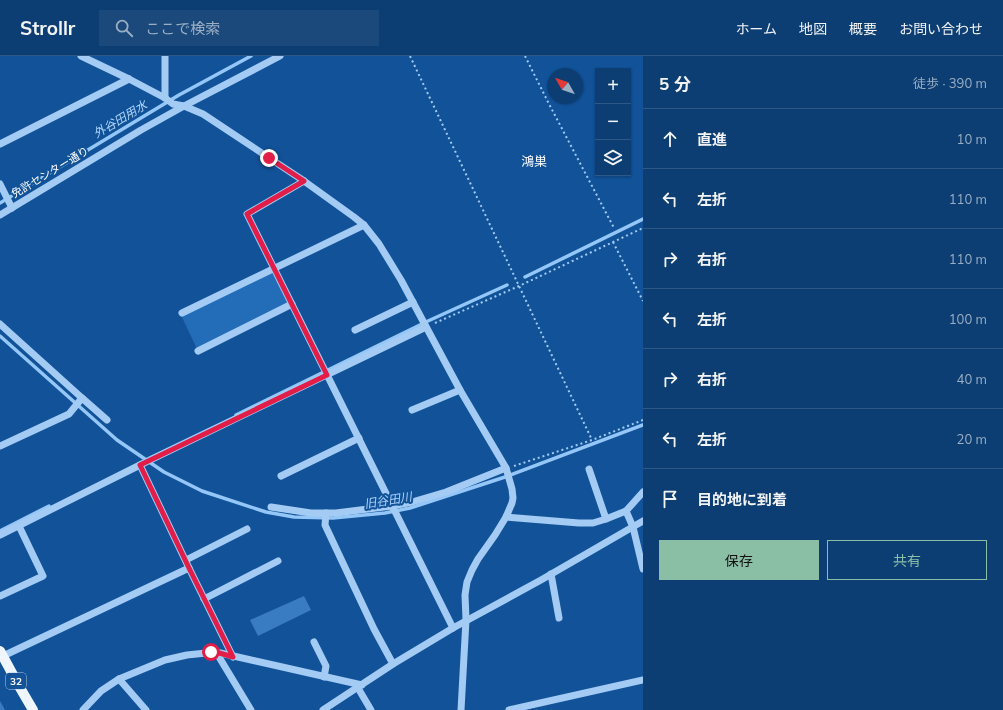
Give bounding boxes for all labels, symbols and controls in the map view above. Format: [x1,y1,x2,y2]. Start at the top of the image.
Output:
search box [99,10,379,46]
text: Strollr [20,16,75,40]
icon: search [113,17,135,39]
text: ここで検索 [145,19,220,38]
text: ホーム [735,20,777,38]
text: 地図 [799,20,827,38]
text: 概要 [849,20,877,38]
text: お問い合わせ [899,20,983,38]
north arrow [547,68,583,104]
map controls [595,68,631,176]
button: + [595,68,631,104]
text: 5 分 [659,73,691,94]
text: 徒歩 · 390 m [913,75,987,91]
water label: 外谷田用水 [90,96,151,141]
button: − [595,104,631,140]
icon: ahead [659,128,681,150]
text: 直進 [697,130,727,149]
text: 10 m [957,131,987,147]
button: layers [595,140,631,176]
street label: 免許センター通り [9,143,91,201]
route end [260,149,278,167]
district label: 鴻巣 [521,153,547,169]
icon: left [659,188,681,210]
text: 左折 [697,190,727,209]
text: 110 m [949,191,987,207]
icon: right [659,248,681,270]
text: 右折 [697,250,727,269]
text: 110 m [949,251,987,267]
icon: left [659,308,681,330]
text: 左折 [697,310,727,329]
text: 100 m [949,311,987,327]
icon: right [659,368,681,390]
text: 右折 [697,370,727,389]
text: 40 m [957,371,987,387]
icon: left [659,428,681,450]
text: 左折 [697,430,727,449]
text: 20 m [957,431,987,447]
icon: arrive [659,488,681,510]
water label: 旧谷田川 [363,489,415,511]
text: 目的地に到着 [697,490,787,509]
button: 保存 [659,540,819,580]
button: 共有 [827,540,987,580]
route start [202,643,220,661]
road number: 32 [6,673,26,689]

